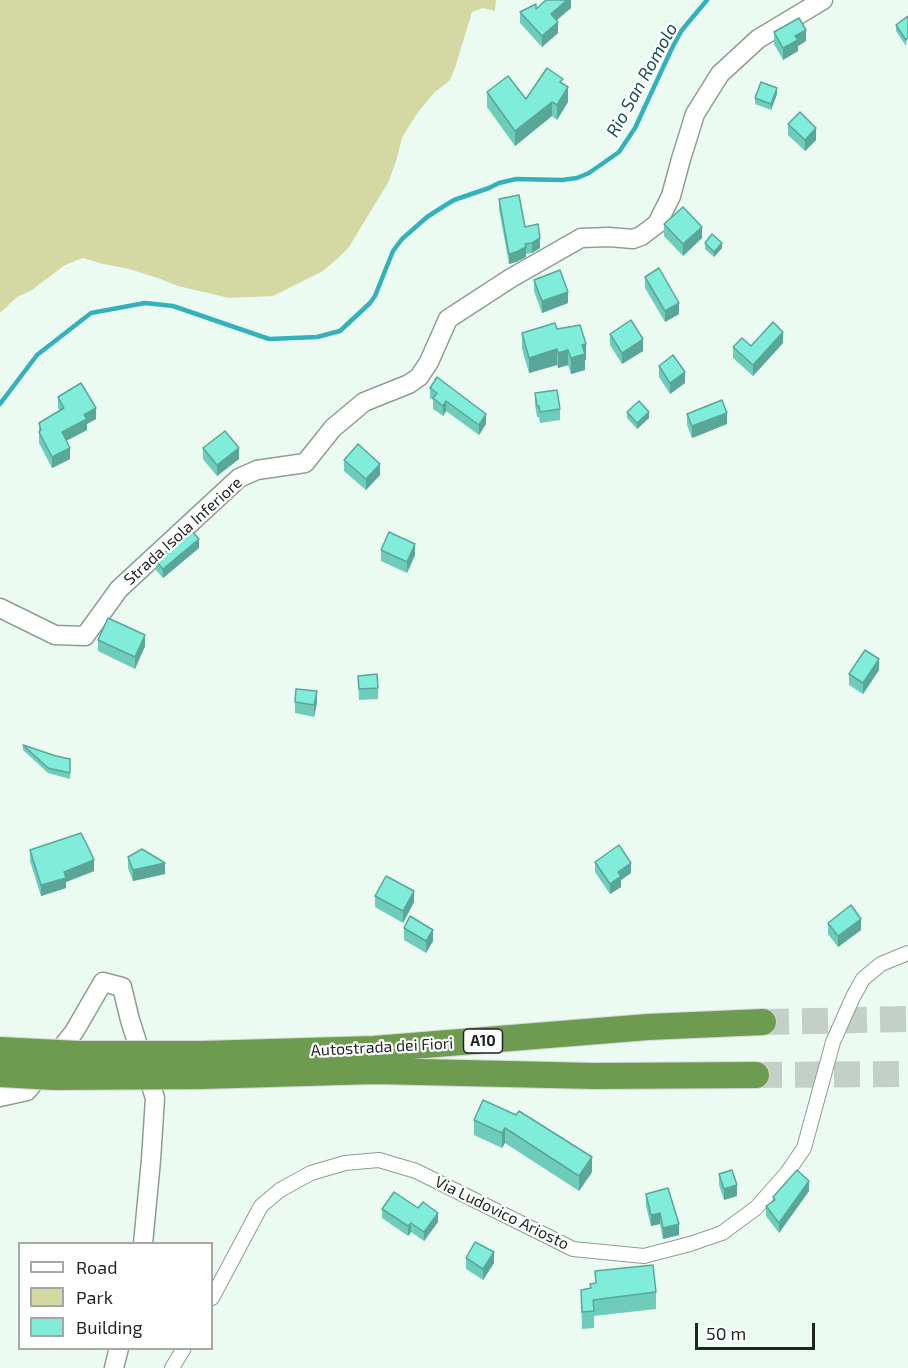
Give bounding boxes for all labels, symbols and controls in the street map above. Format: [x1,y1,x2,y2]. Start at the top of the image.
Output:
water label: Rio San Romolo [602,19,682,141]
street label: Strada Isola Inferiore [120,473,246,589]
road number: A10 [464,1029,502,1053]
street label: Autostrada dei Fiori [310,1034,454,1060]
street label: Via Ludovico Ariosto [432,1172,572,1254]
legend [18,1242,213,1350]
text: Road [76,1256,117,1278]
text: Park [76,1286,113,1308]
scale bar [698,1311,818,1349]
text: Building [76,1316,143,1338]
text: 50 m [706,1322,746,1344]

